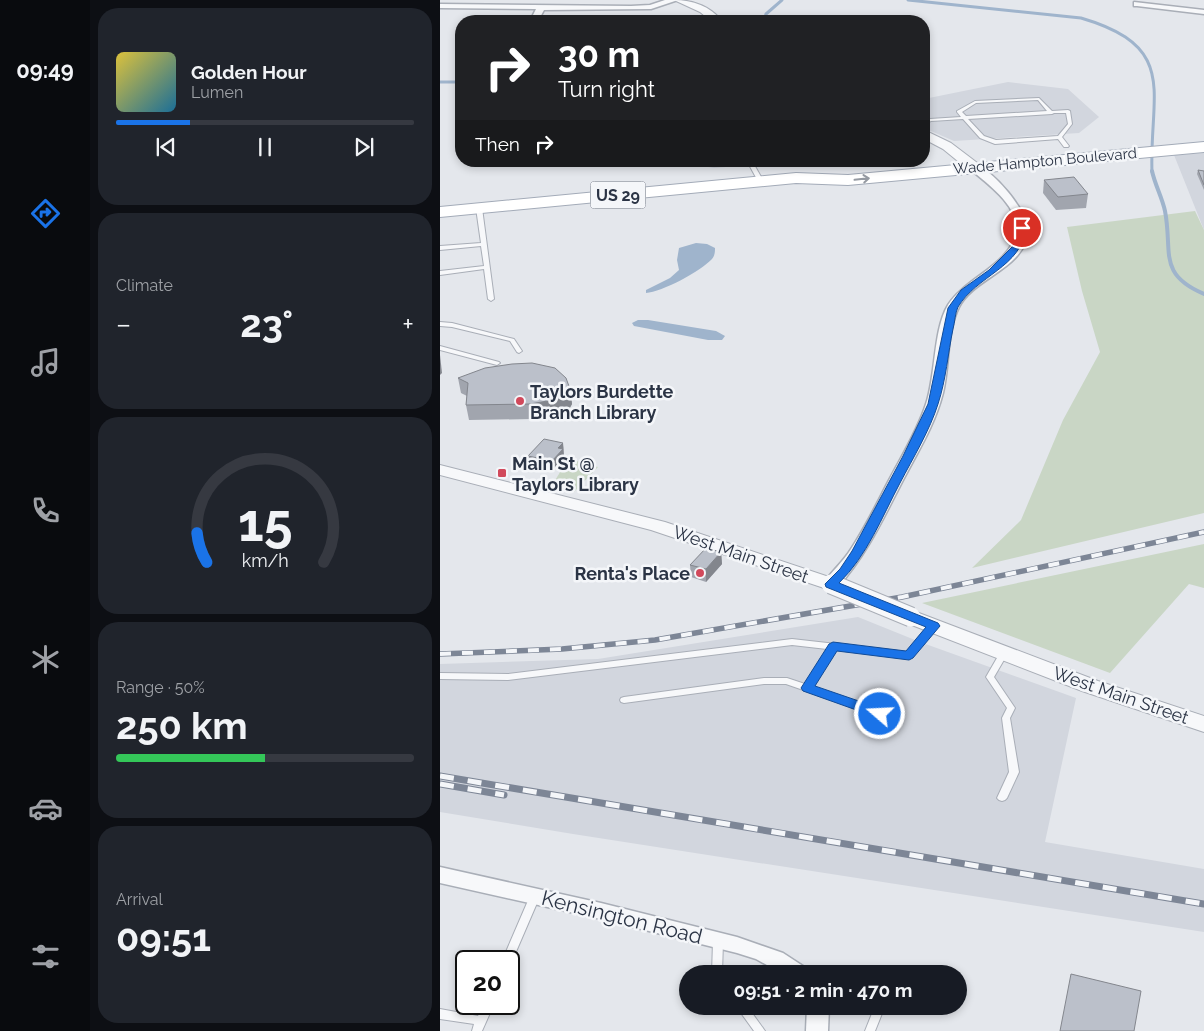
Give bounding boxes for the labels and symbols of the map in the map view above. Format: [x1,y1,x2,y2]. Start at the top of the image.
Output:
street label: Wade Hampton Boulevard [952,144,1138,178]
one-way arrow [854,174,870,184]
road number: US 29 [590,182,646,208]
pin [1001,207,1043,249]
place label: Taylors Burdette Branch Library [530,381,673,423]
marker: Taylors Burdette Branch Library [514,395,526,407]
place label: Main St @ Taylors Library [512,453,639,495]
marker: Main St @ Taylors Library [496,467,508,479]
street label: West Main Street [670,521,812,587]
place label: Renta's Place [575,563,690,584]
marker: Renta's Place [694,567,706,579]
street label: West Main Street [1050,662,1192,728]
position arrow [853,687,905,739]
street label: Kensington Road [539,885,705,949]
speed limit sign: 20 [455,950,520,1015]

